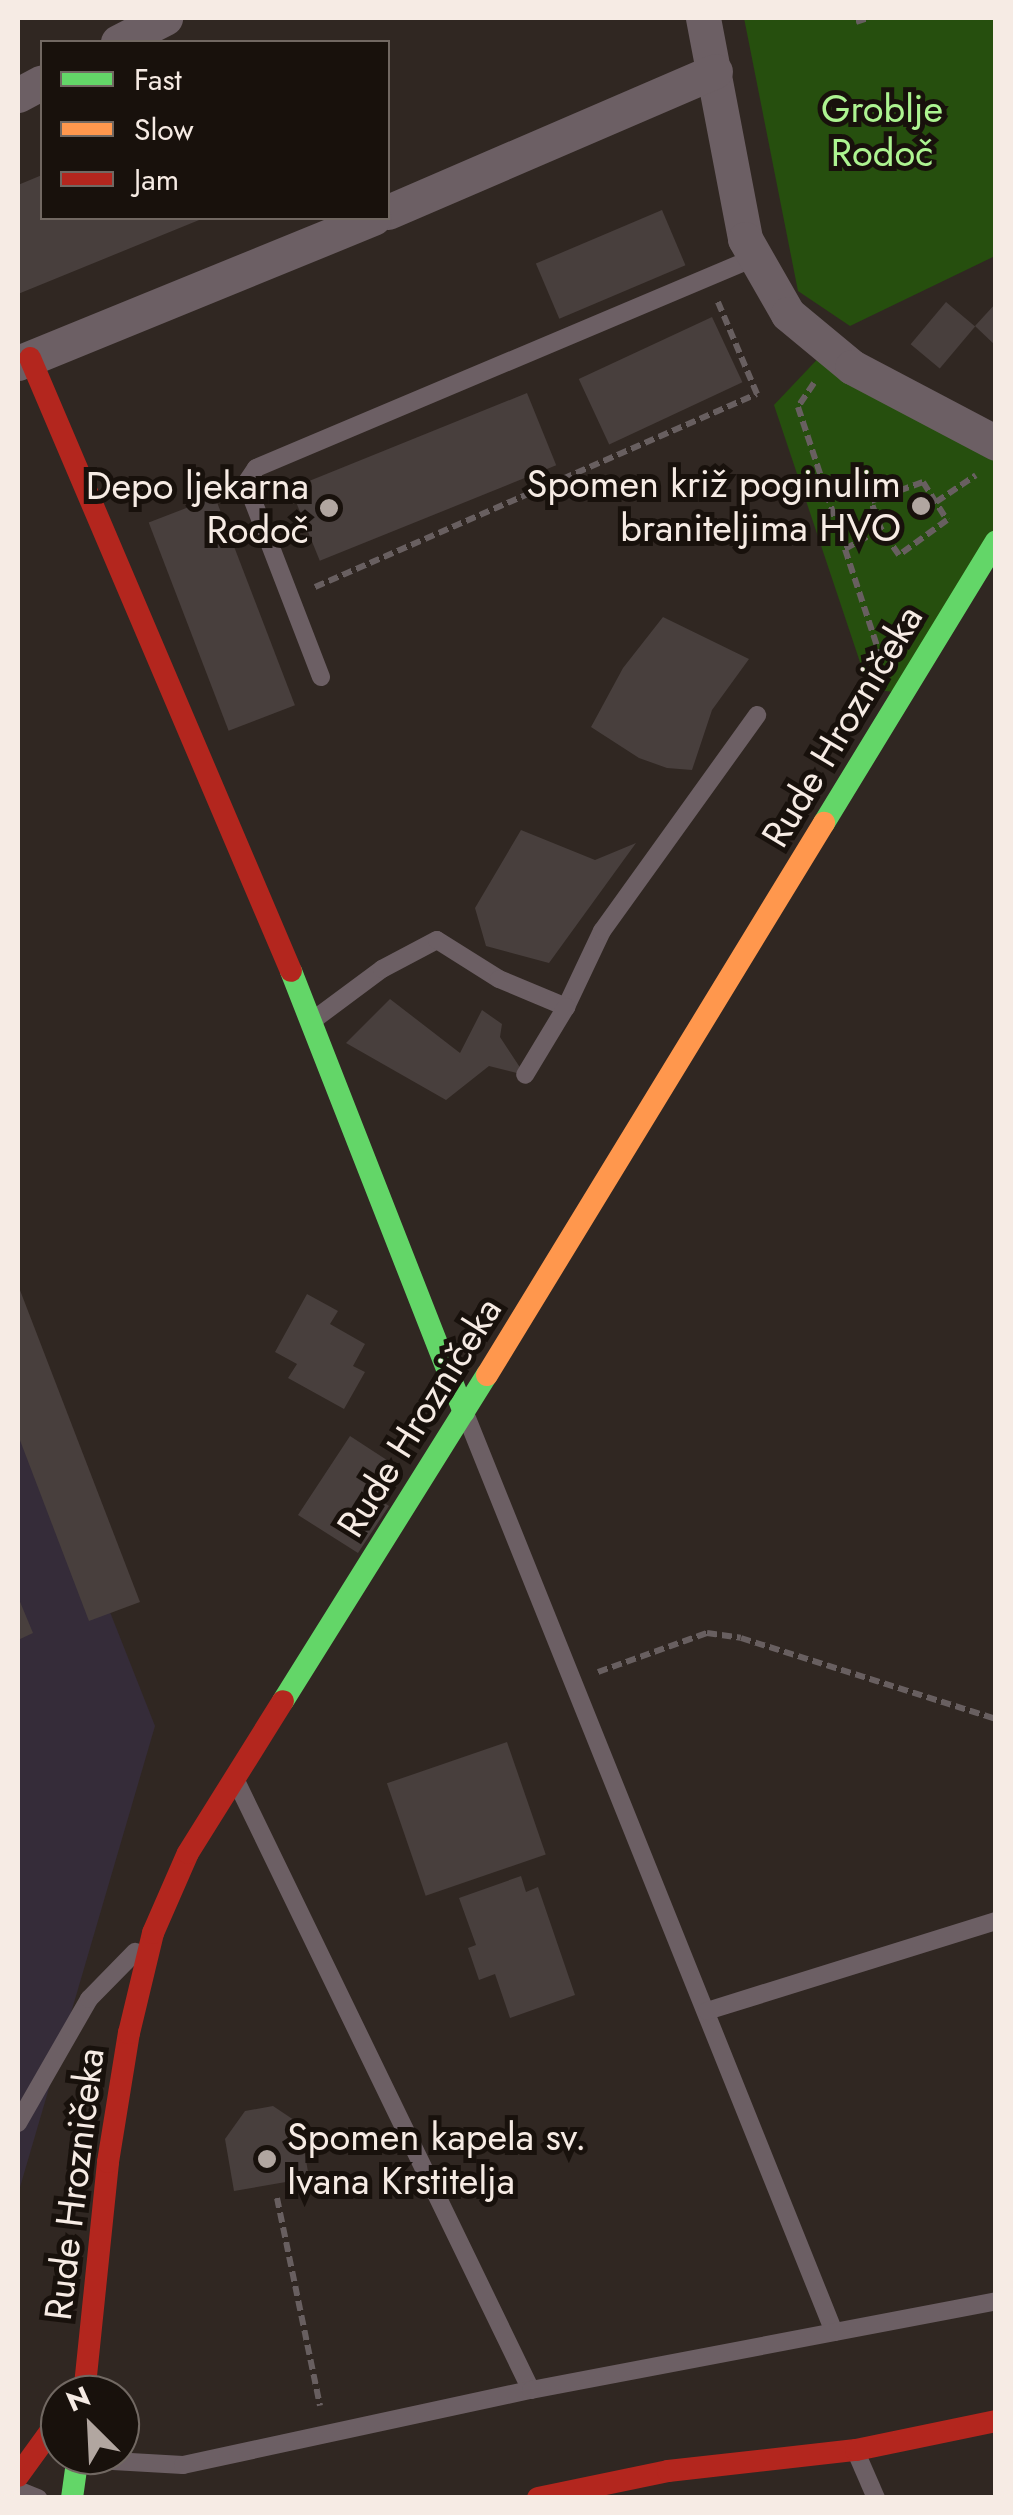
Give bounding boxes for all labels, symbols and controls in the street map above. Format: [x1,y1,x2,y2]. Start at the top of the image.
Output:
legend [40,40,390,220]
text: Fast [134,58,182,101]
park label: Groblje Rodoč [821,86,943,175]
text: Slow [134,108,194,151]
text: Jam [134,158,179,201]
place label: Spomen križ poginulim braniteljima HVO [527,461,901,550]
place label: Depo ljekarna Rodoč [86,463,309,552]
marker: Spomen križ poginulim braniteljima HVO [910,495,932,517]
marker: Depo ljekarna Rodoč [318,497,340,519]
street label: Rude Hrozničeka [752,597,932,855]
street label: Rude Hrozničeka [327,1289,511,1545]
street label: Rude Hrozničeka [35,2045,113,2323]
place label: Spomen kapela sv. Ivana Krstitelja [287,2114,586,2204]
marker: Spomen kapela sv. Ivana Krstitelja [256,2148,278,2170]
north arrow [40,2375,140,2475]
text: N [60,2376,97,2422]

